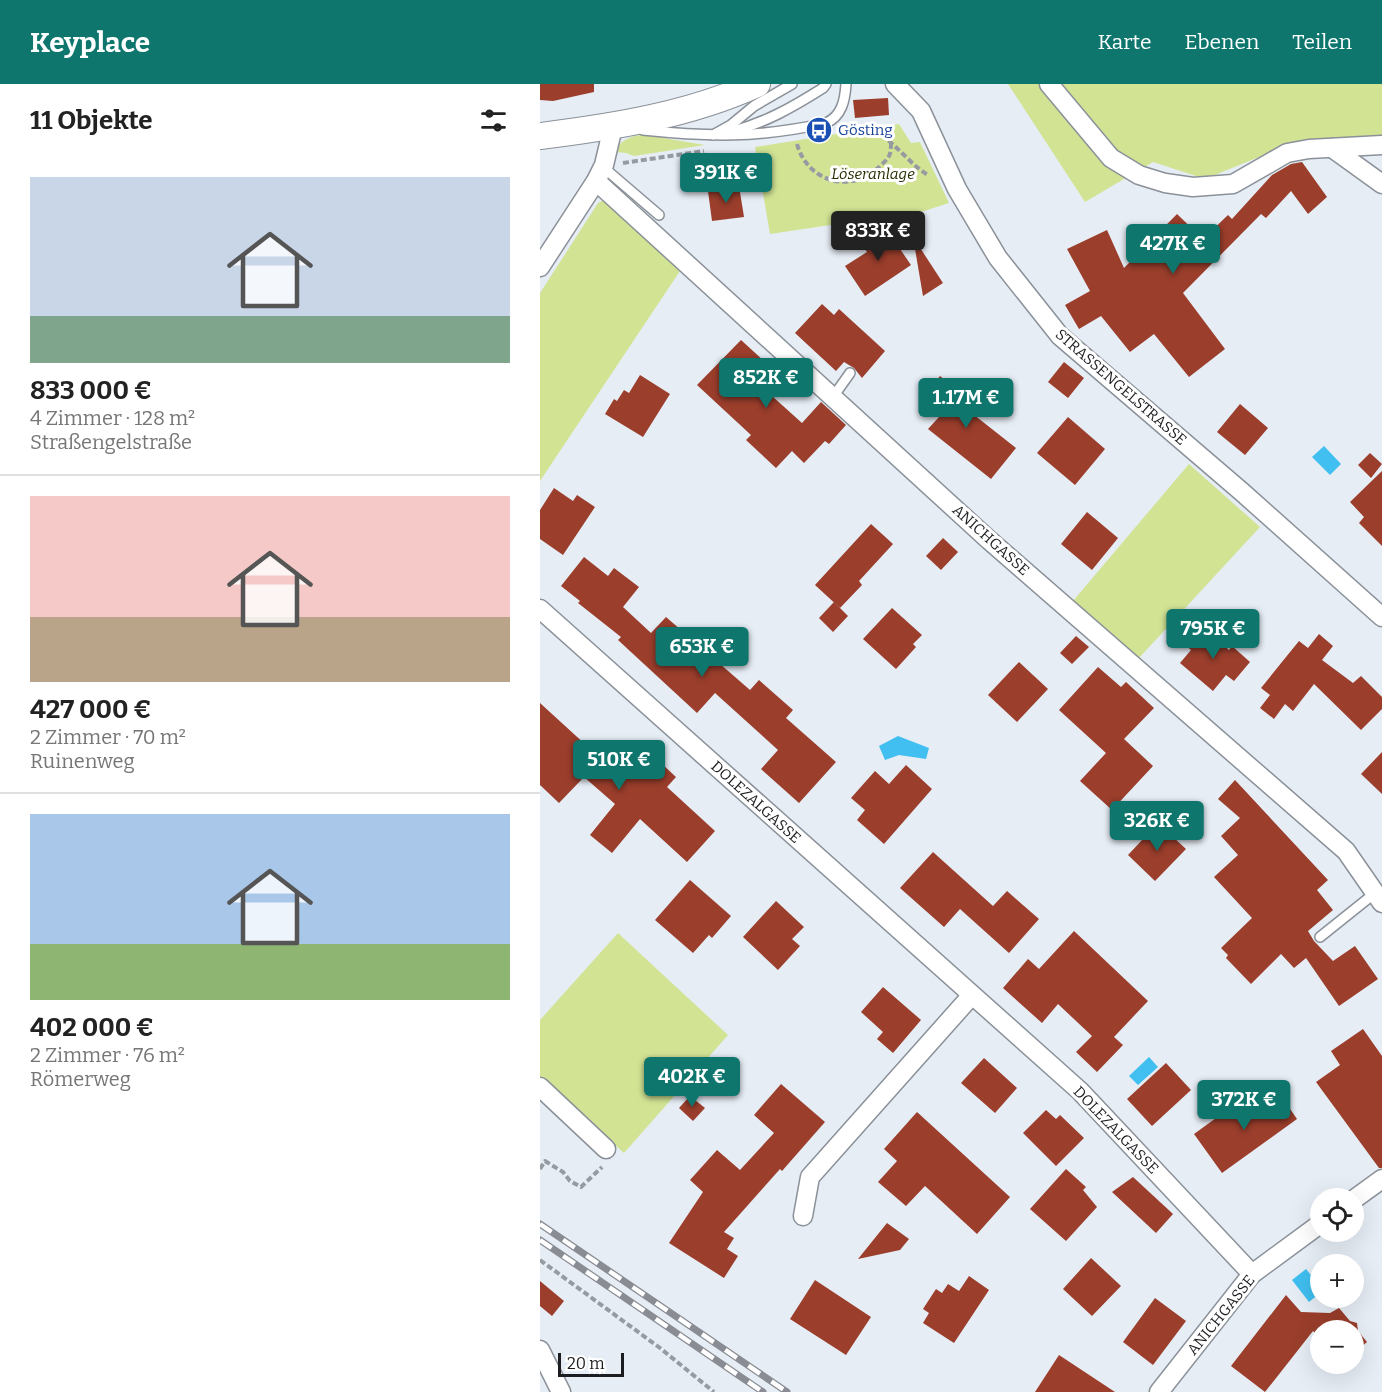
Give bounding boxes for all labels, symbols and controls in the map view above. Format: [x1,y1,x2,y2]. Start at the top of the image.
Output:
text: Keyplace [30,26,150,59]
text: Karte [1098,29,1151,55]
text: Ebenen [1184,29,1259,55]
text: Teilen [1292,29,1352,55]
icon: filters [477,104,510,137]
text: 11 Objekte [30,105,153,136]
bus stop icon: Gösting [804,115,834,145]
place label: Gösting [838,121,893,139]
pin: 391K € [677,153,775,204]
text: 391K € [694,160,758,184]
park label: Löseranlage [831,165,915,183]
pin: 833K € [829,211,927,262]
icon: home [216,216,324,324]
text: 833K € [845,218,911,242]
pin: 427K € [1124,224,1222,275]
text: 427K € [1140,231,1206,255]
street label: STRASSENGELSTRASSE [1052,325,1190,449]
pin: 852K € [717,358,815,409]
text: 852K € [733,365,799,389]
text: 833 000 € [30,375,152,406]
pin: 1.17M € [911,378,1021,429]
text: 1.17M € [932,385,1000,409]
text: 4 Zimmer · 128 m² [30,406,195,430]
text: Straßengelstraße [30,430,192,454]
street label: ANICHGASSE [949,501,1033,579]
icon: home [216,535,324,643]
pin: 795K € [1164,609,1262,660]
text: 795K € [1180,616,1246,640]
pin: 653K € [653,627,751,678]
text: 653K € [670,634,734,658]
text: 427 000 € [30,694,151,725]
text: 2 Zimmer · 70 m² [30,725,186,749]
pin: 510K € [570,740,668,791]
text: 510K € [587,747,651,771]
text: Ruinenweg [30,749,135,773]
street label: DOLEZALGASSE [707,757,805,847]
pin: 326K € [1108,801,1206,852]
text: 326K € [1124,808,1190,832]
icon: home [216,853,324,961]
text: 402 000 € [30,1012,154,1043]
text: 2 Zimmer · 76 m² [30,1043,185,1067]
pin: 402K € [643,1057,741,1108]
text: 402K € [658,1064,726,1088]
text: Römerweg [30,1067,131,1091]
pin: 372K € [1195,1080,1293,1131]
street label: DOLEZALGASSE [1070,1083,1162,1177]
text: 372K € [1211,1087,1277,1111]
map controls [1310,1188,1364,1374]
button: locate [1310,1188,1364,1242]
button: + [1310,1254,1364,1308]
street label: ANICHGASSE [1183,1272,1259,1358]
button: − [1310,1320,1364,1374]
scale bar [558,1350,624,1378]
text: 20 m [567,1354,604,1373]

